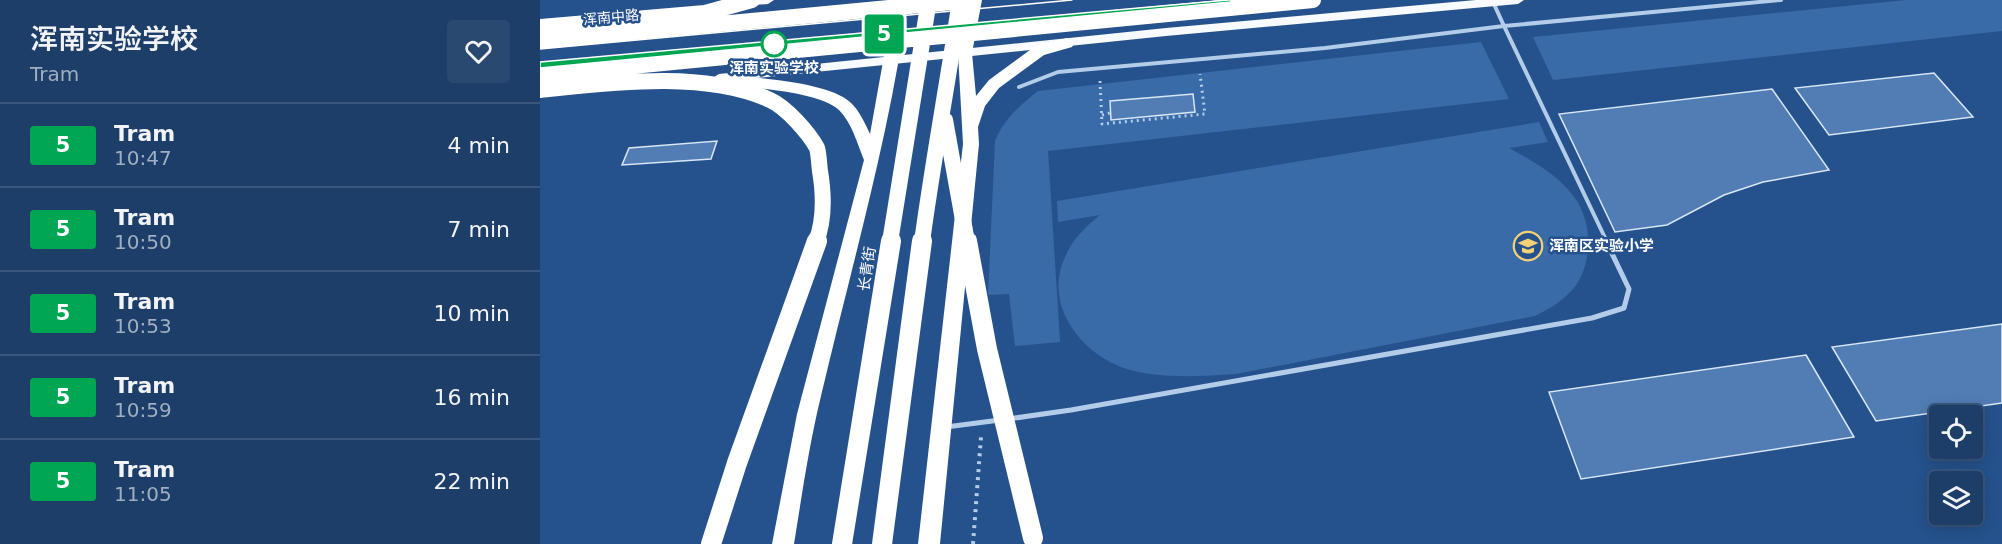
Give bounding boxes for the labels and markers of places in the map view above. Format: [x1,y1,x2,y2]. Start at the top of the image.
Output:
marker: 浑南实验学校 [761,31,787,57]
place label: 浑南实验学校 [729,59,819,77]
school or university icon: 浑南区实验小学 [1512,230,1544,262]
place label: 浑南区实验小学 [1549,237,1654,255]

